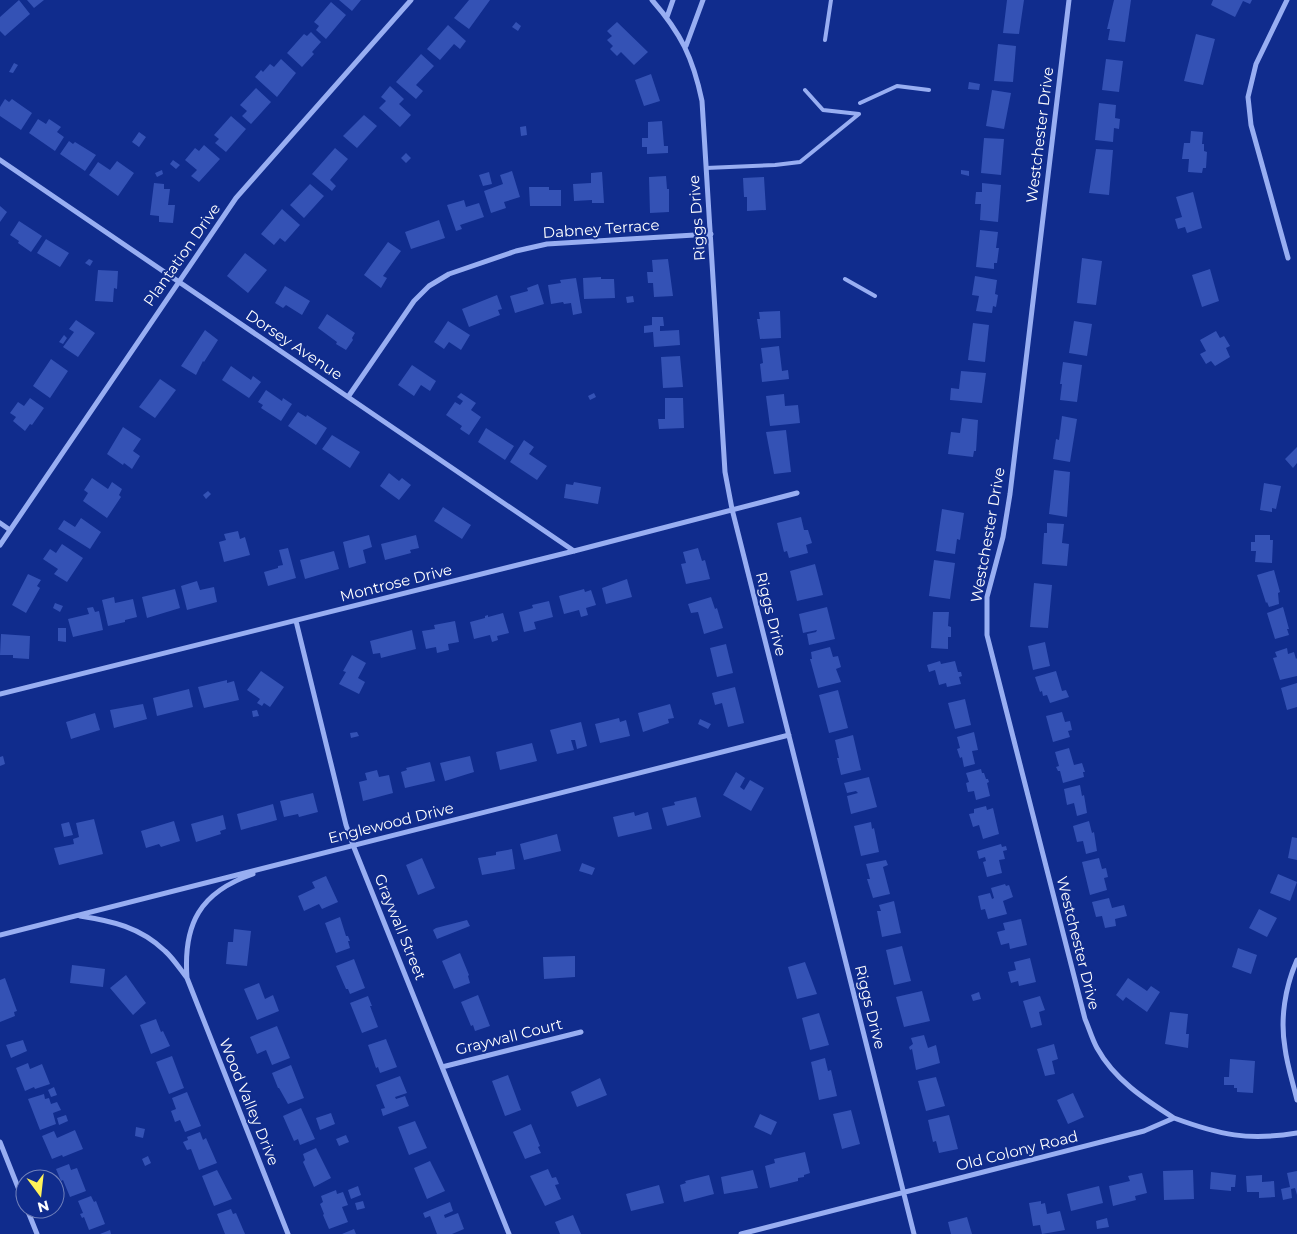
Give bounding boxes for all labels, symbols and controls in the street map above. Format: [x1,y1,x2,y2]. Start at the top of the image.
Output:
street label: Westchester Drive [1022,66,1057,204]
street label: Riggs Drive [684,174,709,262]
street label: Plantation Drive [139,200,224,310]
street label: Dabney Terrace [542,215,660,242]
street label: Dorsey Avenue [242,305,346,384]
street label: Westchester Drive [966,466,1009,604]
street label: Montrose Drive [338,559,454,606]
street label: Riggs Drive [752,570,791,658]
street label: Englewood Drive [326,798,456,847]
street label: Graywall Street [371,871,430,983]
street label: Westchester Drive [1053,874,1104,1012]
street label: Riggs Drive [851,963,890,1051]
street label: Graywall Court [453,1014,564,1059]
street label: Wood Valley Drive [215,1035,284,1168]
street label: Old Colony Road [954,1126,1080,1175]
north arrow [15,1169,65,1219]
text: N [36,1196,51,1217]

